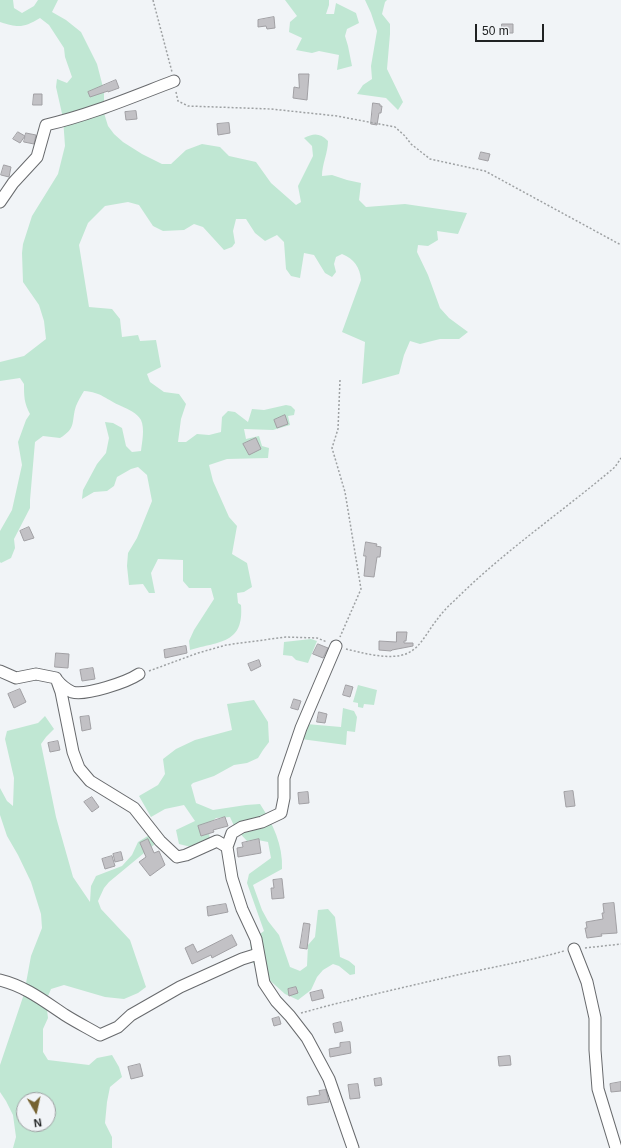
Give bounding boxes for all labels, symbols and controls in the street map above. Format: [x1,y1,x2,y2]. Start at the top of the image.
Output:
scale bar [477,16,546,42]
text: 50 m [482,24,509,38]
north arrow [16,1092,56,1132]
text: N [33,1116,43,1129]

